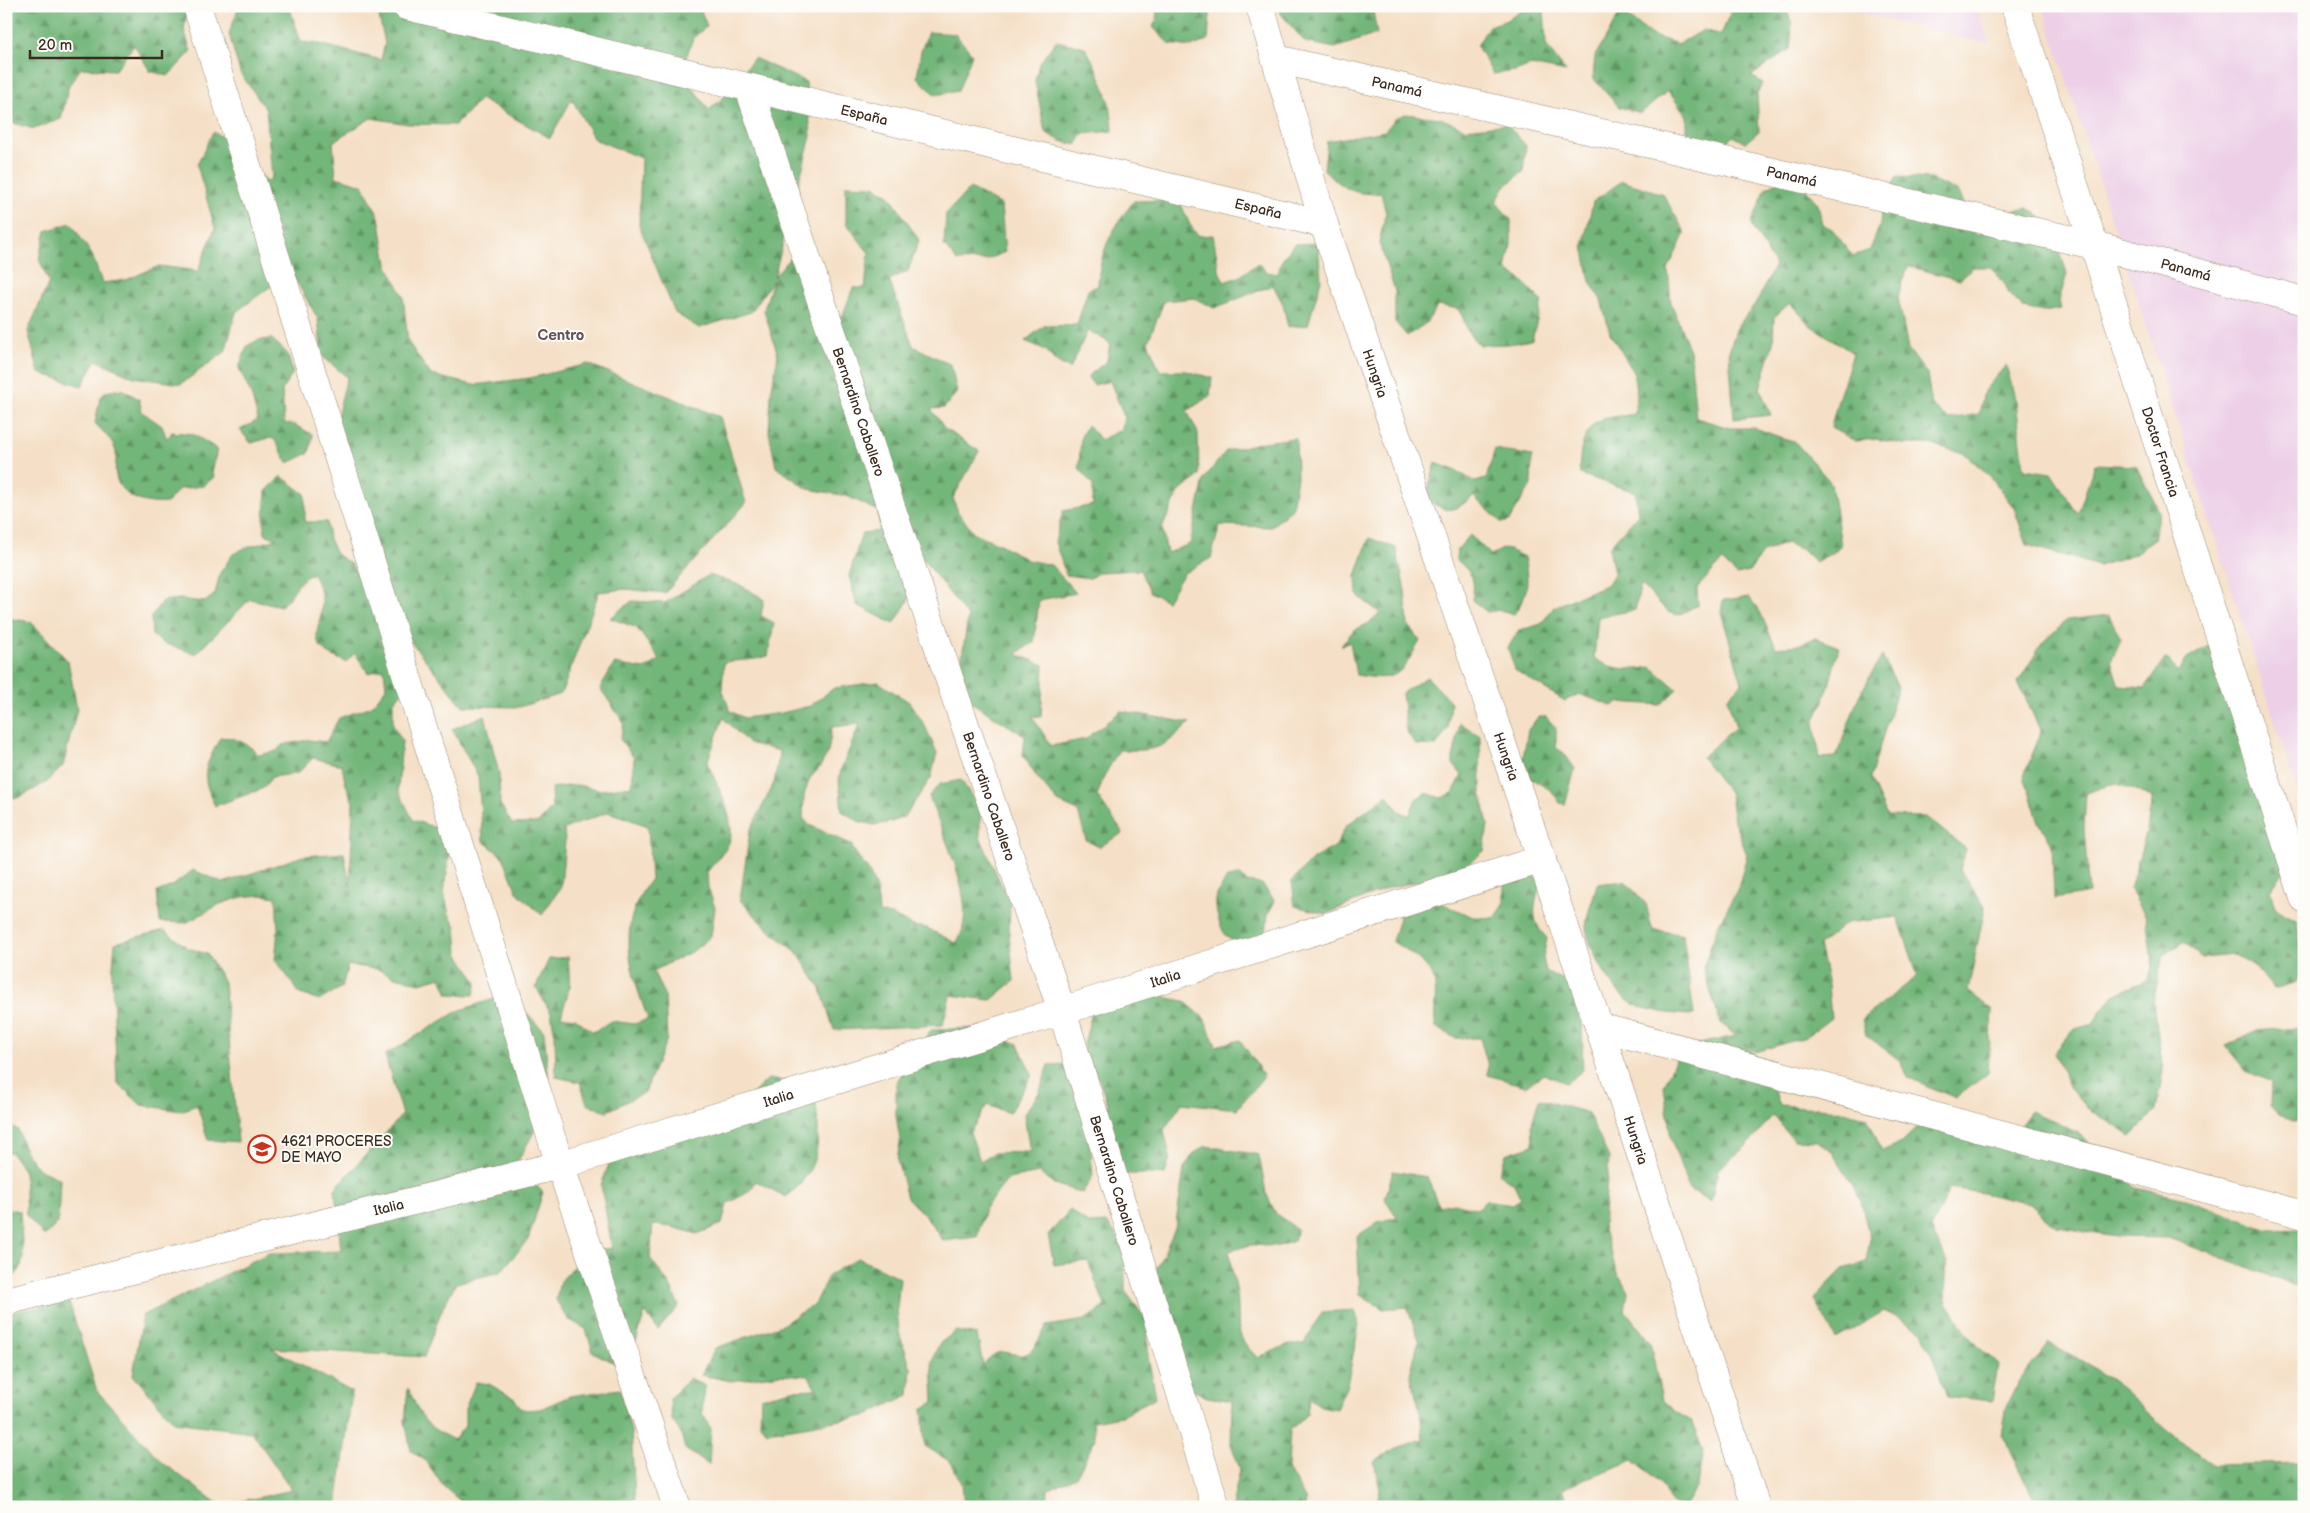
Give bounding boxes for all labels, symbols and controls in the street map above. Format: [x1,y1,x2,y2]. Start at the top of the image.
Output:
scale bar [30,28,162,60]
text: 20 m [38,36,72,55]
street label: Panamá [1370,72,1424,101]
street label: España [839,101,890,129]
street label: Panamá [1765,162,1819,190]
street label: España [1233,195,1284,222]
street label: Panamá [2159,255,2213,284]
district label: Centro [538,326,585,345]
street label: Bernardino Caballero [829,345,889,479]
street label: Hungria [1359,347,1391,400]
street label: Doctor Francia [2138,405,2183,499]
street label: Bernardino Caballero [959,729,1019,863]
street label: Hungria [1490,730,1523,783]
street label: Italia [1148,966,1183,991]
street label: Italia [761,1085,796,1111]
street label: Bernardino Caballero [1086,1113,1143,1248]
street label: Hungria [1620,1114,1652,1167]
place label: 4621 PROCERES DE MAYO [281,1133,391,1166]
school or university icon: 4621 PROCERES DE MAYO [247,1134,277,1164]
street label: Italia [372,1195,406,1219]

